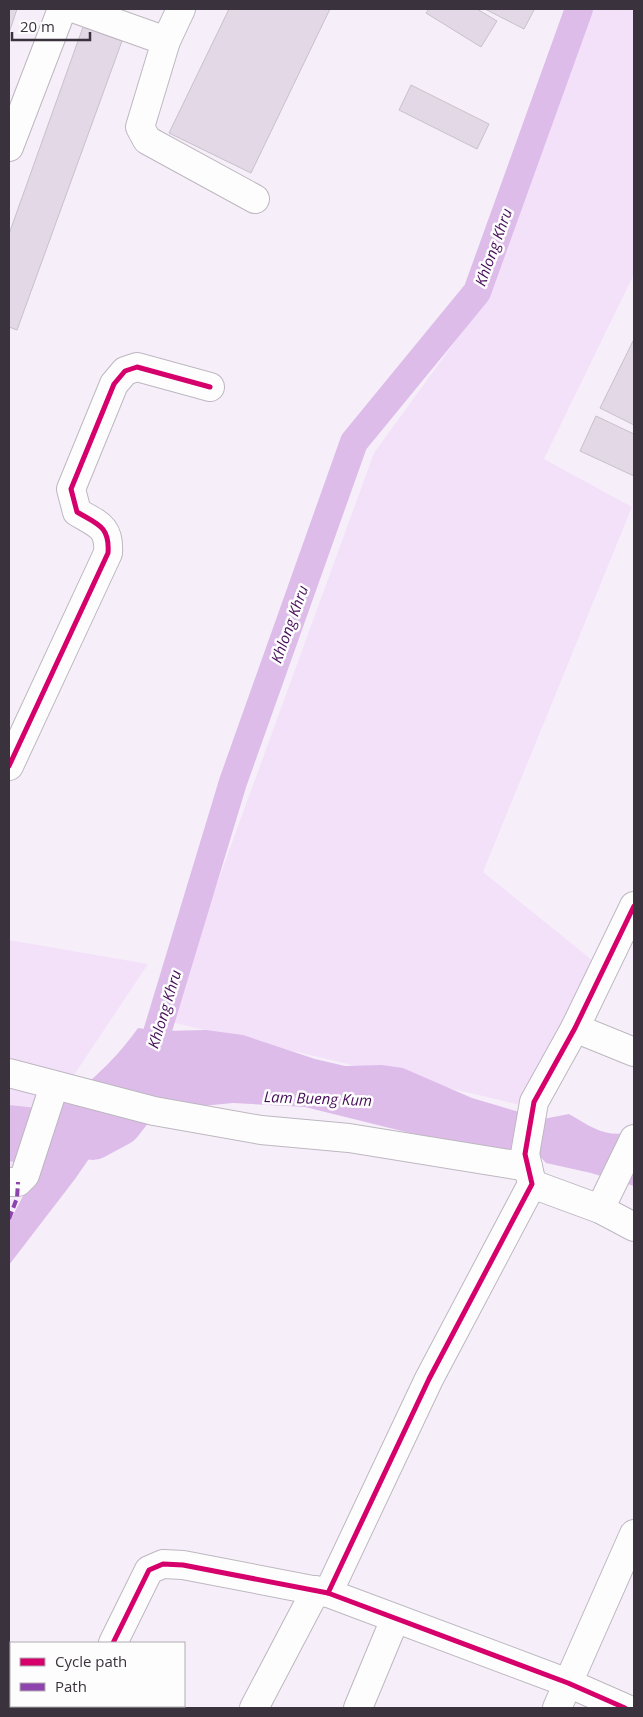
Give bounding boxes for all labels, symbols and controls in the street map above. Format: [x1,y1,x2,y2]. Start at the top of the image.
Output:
scale bar [12,10,90,42]
text: 20 m [20,16,55,36]
water label: Khlong Khru [470,205,516,289]
water label: Khlong Khru [266,582,312,666]
water label: Khlong Khru [143,967,186,1051]
water label: Lam Bueng Kum [264,1086,372,1110]
legend [10,1642,185,1707]
text: Cycle path [55,1651,127,1671]
text: Path [55,1676,87,1696]

